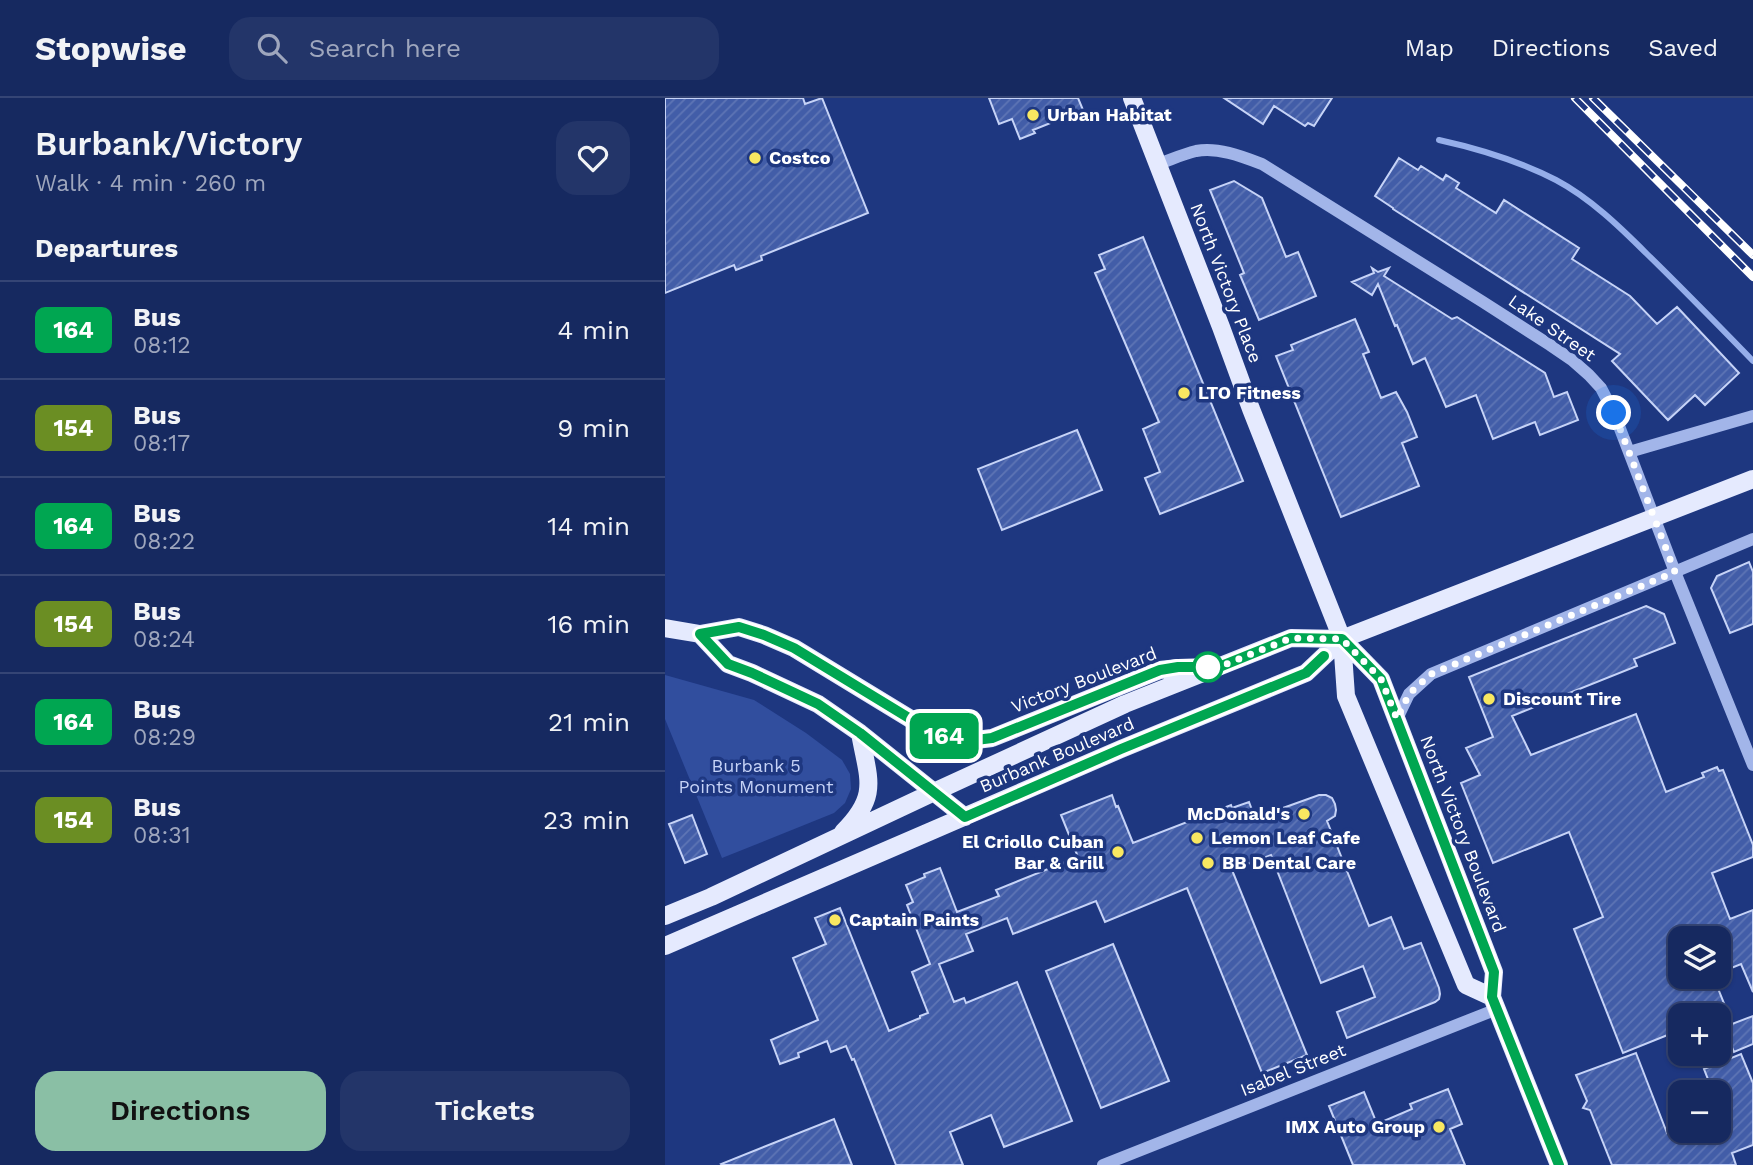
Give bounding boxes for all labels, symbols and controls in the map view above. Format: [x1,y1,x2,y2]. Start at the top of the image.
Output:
search box [229,17,719,80]
text: Stopwise [35,29,187,68]
icon: search [253,29,291,67]
text: Search here [309,33,461,63]
text: Map [1405,34,1454,62]
text: Directions [1492,34,1610,62]
text: Saved [1648,34,1718,62]
place label: Urban Habitat [1047,104,1172,125]
marker: Urban Habitat [1025,107,1041,123]
button: heart [556,121,630,195]
text: Burbank/Victory [35,124,302,163]
place label: Costco [769,147,831,168]
marker: Costco [747,150,763,166]
text: Walk · 4 min · 260 m [35,170,266,197]
street label: North Victory Place [1186,200,1267,366]
text: Departures [35,233,178,263]
street label: Lake Street [1505,290,1600,366]
text: Bus [133,302,181,332]
text: 4 min [557,315,630,345]
text: 164 [53,316,94,344]
text: 08:12 [133,332,191,359]
place label: LTO Fitness [1198,382,1301,403]
marker: LTO Fitness [1176,385,1192,401]
your location [1596,395,1631,430]
text: Bus [133,400,181,430]
text: 9 min [557,413,630,443]
text: 154 [54,414,93,442]
text: 08:17 [133,430,190,457]
text: Bus [133,498,181,528]
text: 14 min [547,511,630,541]
text: 164 [53,512,94,540]
text: 08:22 [133,528,195,555]
text: Bus [133,596,181,626]
text: 16 min [547,609,630,639]
text: 154 [54,610,93,638]
text: 08:24 [133,626,195,653]
street label: Victory Boulevard [1008,642,1160,717]
unlabelled marker [1193,652,1223,682]
place label: Discount Tire [1503,688,1621,709]
marker: Discount Tire [1481,691,1497,707]
text: Bus [133,694,181,724]
text: 21 min [548,707,630,737]
text: 164 [53,708,94,736]
street label: Burbank Boulevard [976,712,1137,797]
line badge: 164 [904,713,984,759]
text: 164 [924,722,964,750]
text: 08:29 [133,724,196,751]
street label: North Victory Boulevard [1416,732,1511,935]
park label: Burbank 5 Points Monument [679,755,834,797]
text: Bus [133,792,181,822]
place label: McDonald's [1187,803,1290,824]
text: 23 min [543,805,630,835]
text: 154 [54,806,93,834]
marker: McDonald's [1296,806,1312,822]
text: 08:31 [133,822,191,849]
place label: Lemon Leaf Cafe [1211,827,1360,848]
marker: Lemon Leaf Cafe [1189,830,1205,846]
place label: El Criollo Cuban Bar & Grill [962,831,1104,873]
marker: El Criollo Cuban Bar & Grill [1110,844,1126,860]
place label: BB Dental Care [1222,852,1356,873]
marker: BB Dental Care [1200,855,1216,871]
place label: Captain Paints [849,909,980,930]
marker: Captain Paints [827,912,843,928]
map controls [1668,926,1731,1143]
button: layers [1668,926,1731,989]
button: + [1668,1003,1731,1066]
street label: Isabel Street [1237,1039,1349,1100]
button: Directions [35,1071,326,1151]
button: Tickets [340,1071,630,1151]
button: − [1668,1080,1731,1143]
place label: IMX Auto Group [1285,1116,1425,1137]
marker: IMX Auto Group [1431,1119,1447,1135]

